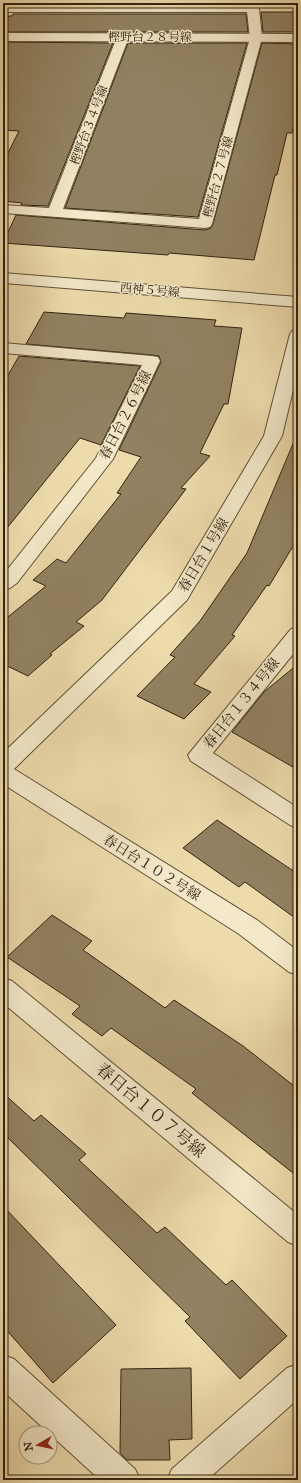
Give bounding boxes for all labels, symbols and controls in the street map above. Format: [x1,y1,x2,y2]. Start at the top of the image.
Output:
street label: 樫野台２８号線 [108,30,192,44]
street label: 樫野台３４号線 [67,83,111,167]
street label: 樫野台２７号線 [200,135,236,219]
street label: 西神５号線 [119,280,181,300]
street label: 春日台２６号線 [96,368,155,463]
street label: 春日台１号線 [175,515,232,596]
street label: 春日台１３４号線 [200,654,283,752]
street label: 春日台１０２号線 [100,831,204,904]
street label: 春日台１０７号線 [92,1059,210,1162]
north arrow [18,1425,58,1465]
text: N [21,1440,36,1452]

